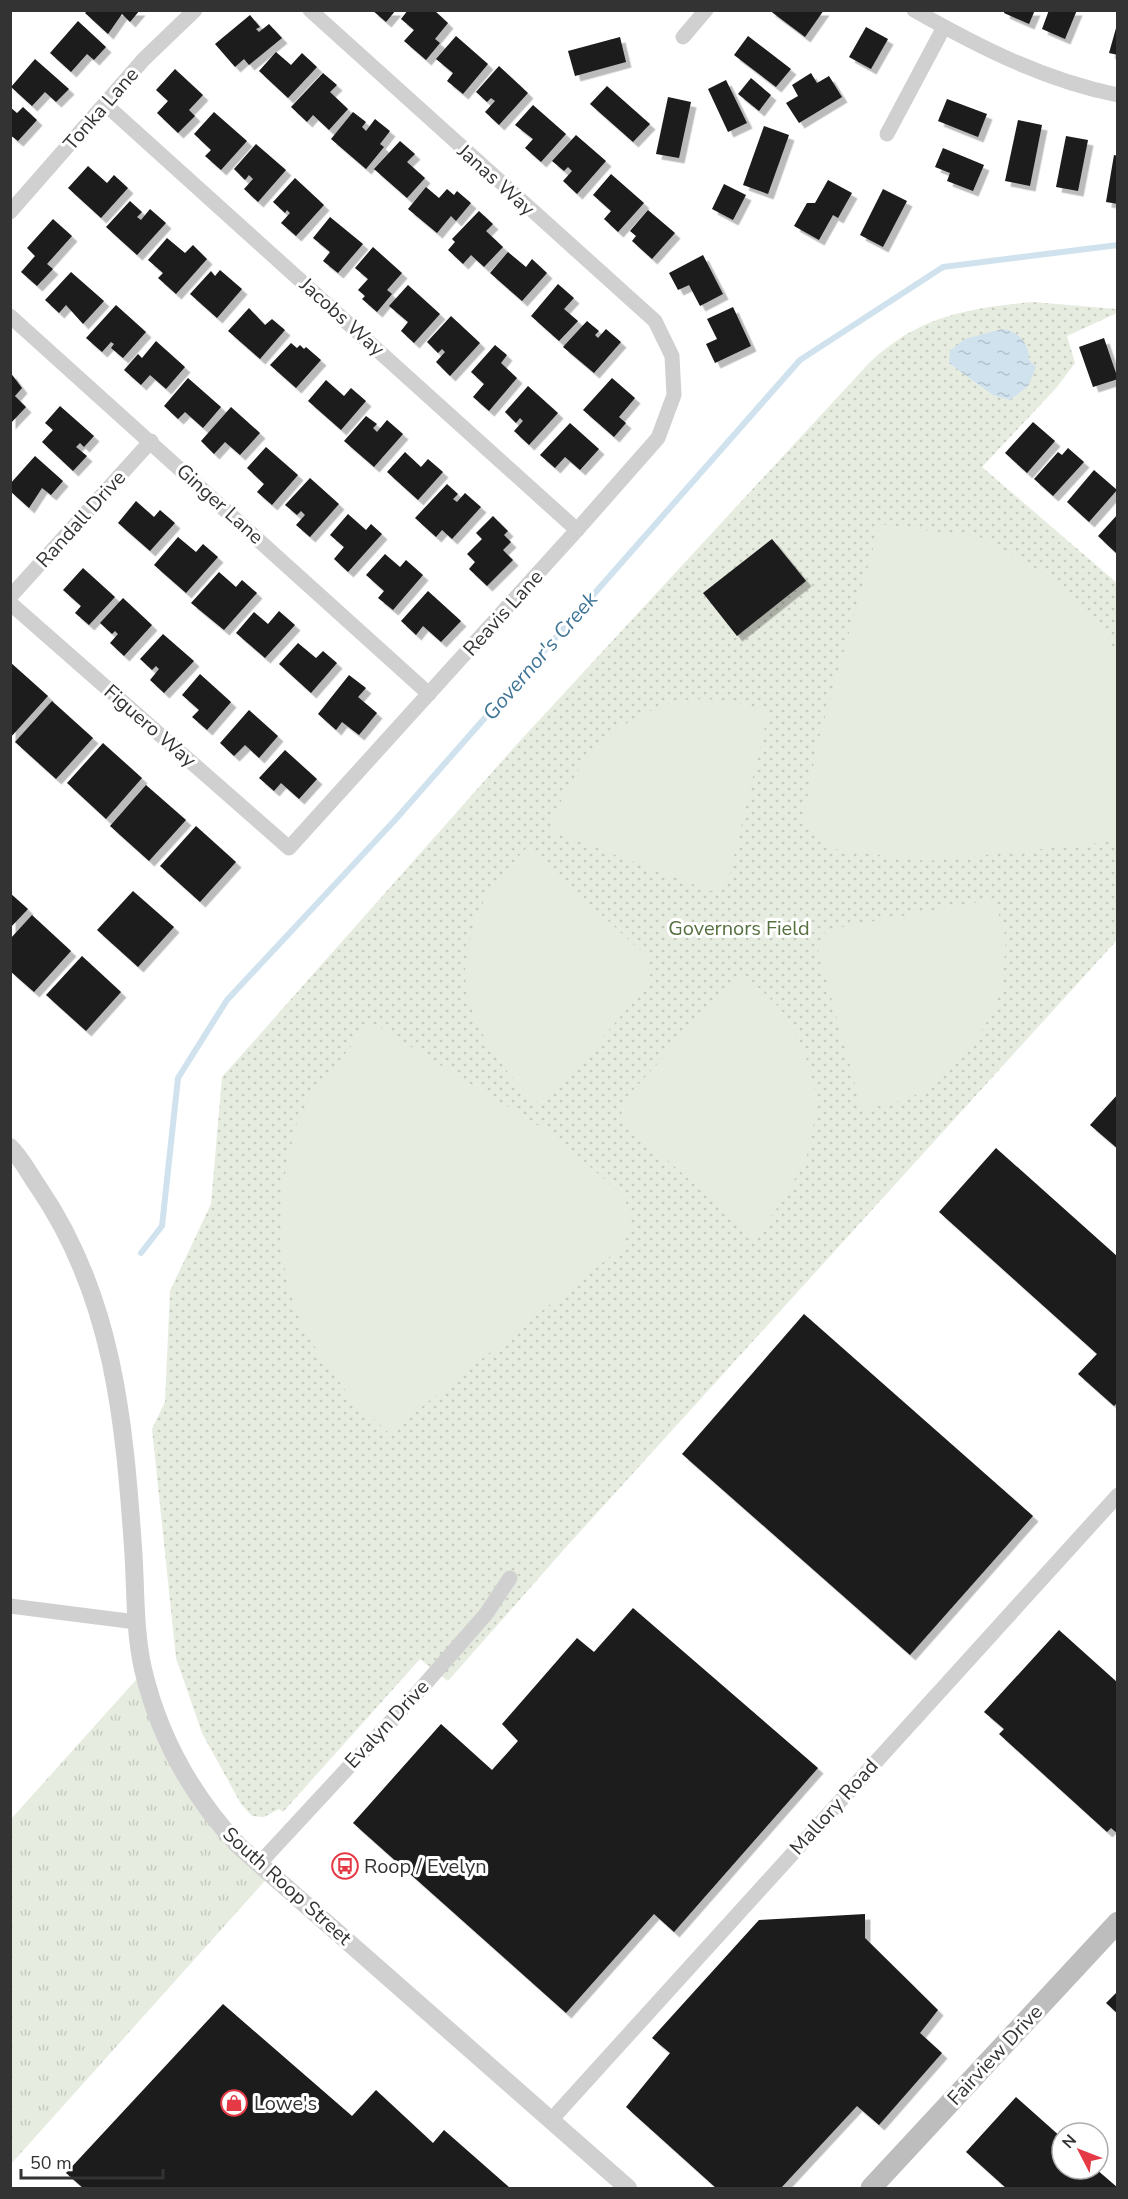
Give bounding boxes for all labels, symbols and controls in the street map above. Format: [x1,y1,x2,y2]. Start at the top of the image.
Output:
street label: Tonka Lane [57,62,145,156]
street label: Janas Way [451,137,541,222]
street label: Jacobs Way [293,271,391,363]
street label: Ginger Lane [171,458,269,550]
street label: Randall Drive [30,465,132,573]
street label: Reavis Lane [457,564,549,662]
water label: Governor's Creek [476,585,604,726]
street label: Figuero Way [98,678,202,774]
park label: Governors Field [668,915,810,942]
street label: Evalyn Drive [339,1674,435,1774]
street label: Mallory Road [784,1753,884,1861]
street label: South Roop Street [217,1821,358,1952]
bus stop icon: Roop / Evelyn [330,1851,360,1881]
place label: Roop / Evelyn [364,1853,487,1880]
street label: Fairview Drive [941,1999,1049,2111]
shop icon: Lowe's [219,2088,249,2118]
place label: Lowe's [254,2090,317,2117]
north arrow [1050,2121,1110,2181]
text: N [1057,2130,1082,2153]
scale bar [21,2142,164,2180]
text: 50 m [30,2151,72,2175]

